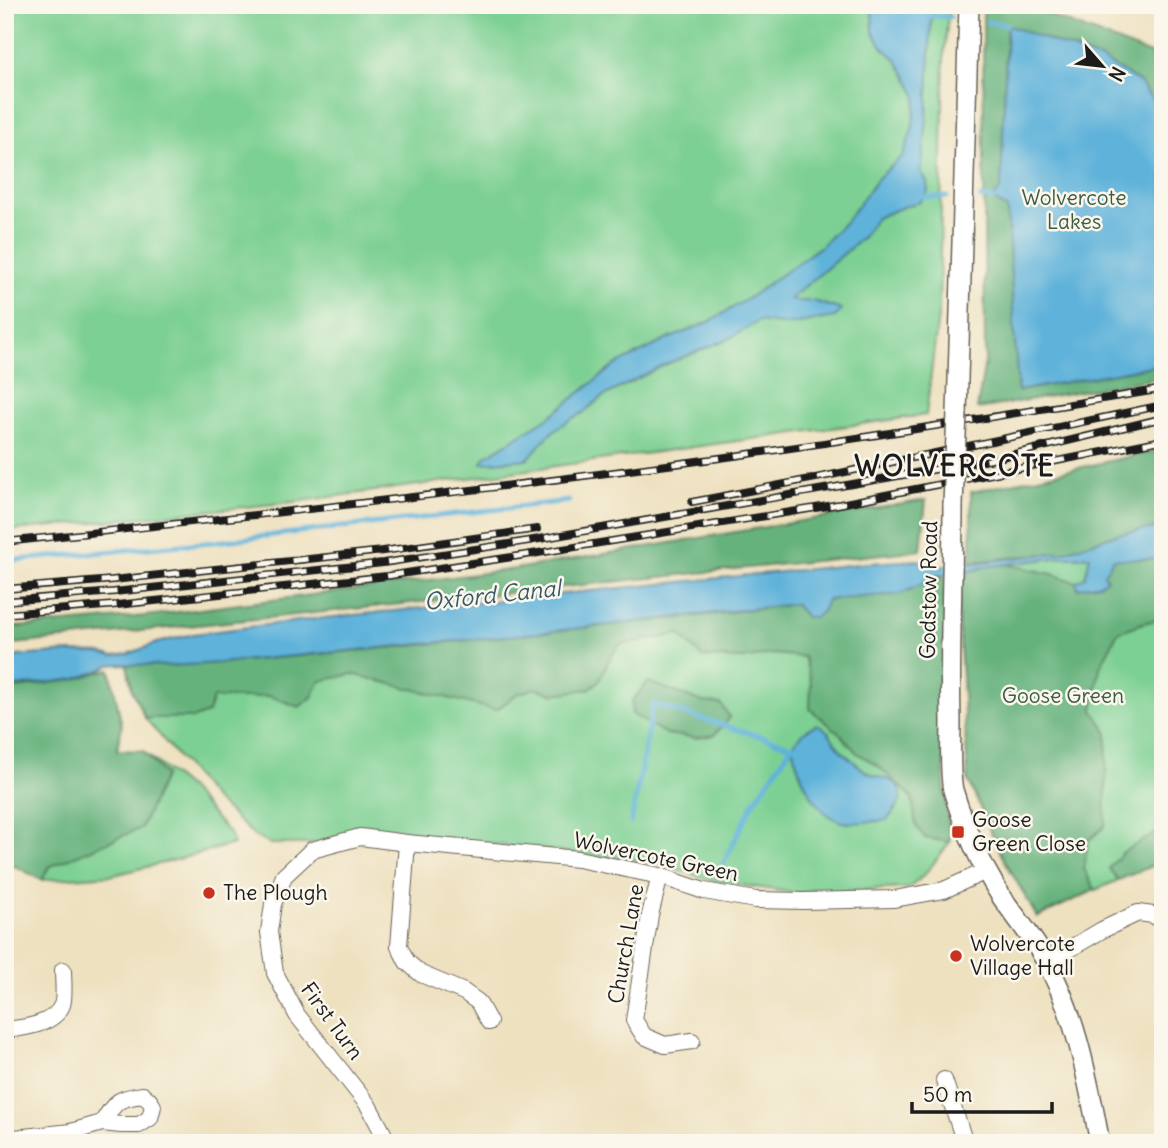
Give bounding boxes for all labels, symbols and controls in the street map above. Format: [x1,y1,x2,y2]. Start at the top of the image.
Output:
north arrow [1066,32,1136,102]
text: N [1103,63,1131,85]
park label: Wolvercote Lakes [1021,184,1127,235]
district label: WOLVERCOTE [854,448,1056,484]
street label: Godstow Road [914,521,943,659]
water label: Oxford Canal [422,573,564,616]
park label: Goose Green [1002,682,1124,709]
place label: Goose Green Close [972,806,1086,857]
marker: Goose Green Close [950,824,966,840]
street label: Wolvercote Green [571,826,741,887]
place label: The Plough [223,879,328,906]
street label: Church Lane [602,882,649,1006]
marker: The Plough [201,885,217,901]
place label: Wolvercote Village Hall [970,930,1075,981]
marker: Wolvercote Village Hall [948,948,964,964]
street label: First Turn [295,977,370,1065]
scale bar [912,1071,1052,1115]
text: 50 m [923,1081,972,1108]

